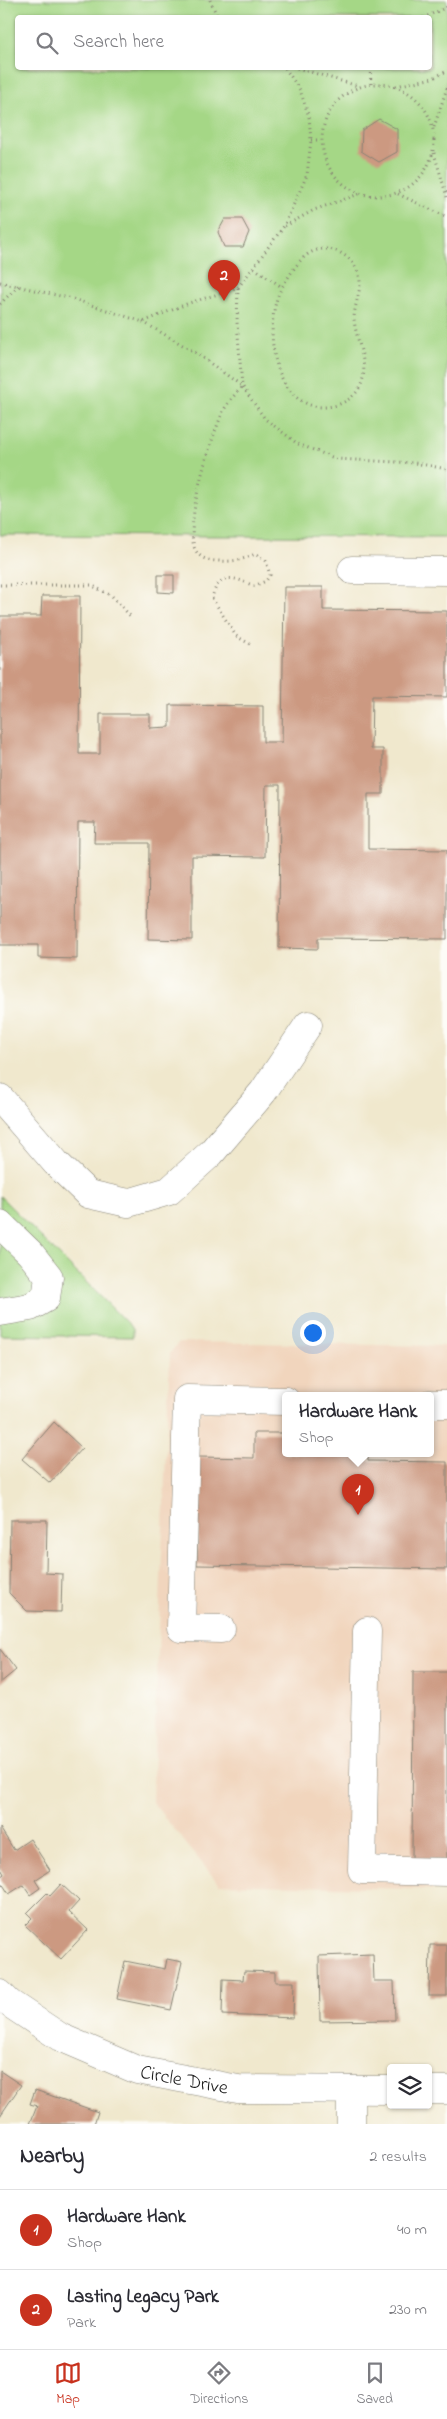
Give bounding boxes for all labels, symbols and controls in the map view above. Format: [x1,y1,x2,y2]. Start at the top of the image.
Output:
search box [15,15,432,70]
icon: search [33,29,61,57]
text: Search here [73,29,164,56]
pin: 2 [208,260,240,301]
your location [300,1320,326,1346]
popup [282,1392,434,1457]
text: Hardware Hank [299,1399,417,1426]
text: Shop [299,1426,334,1450]
pin: 1 [342,1474,374,1515]
street label: Circle Drive [138,2059,230,2104]
map controls [387,2064,432,2109]
button: layers [387,2064,432,2109]
text: Nearby [20,2142,84,2172]
text: 2 results [369,2145,427,2169]
text: Hardware Hank [67,2204,186,2231]
text: 1 [33,2218,39,2242]
text: 40 m [397,2218,427,2242]
text: Shop [67,2231,102,2255]
text: Lasting Legacy Park [67,2284,219,2311]
text: 2 [32,2298,40,2322]
text: 230 m [389,2298,427,2322]
text: Park [67,2311,96,2335]
tab: Map [54,2359,82,2410]
tab: Directions [190,2359,248,2410]
tab: Saved [356,2359,393,2410]

